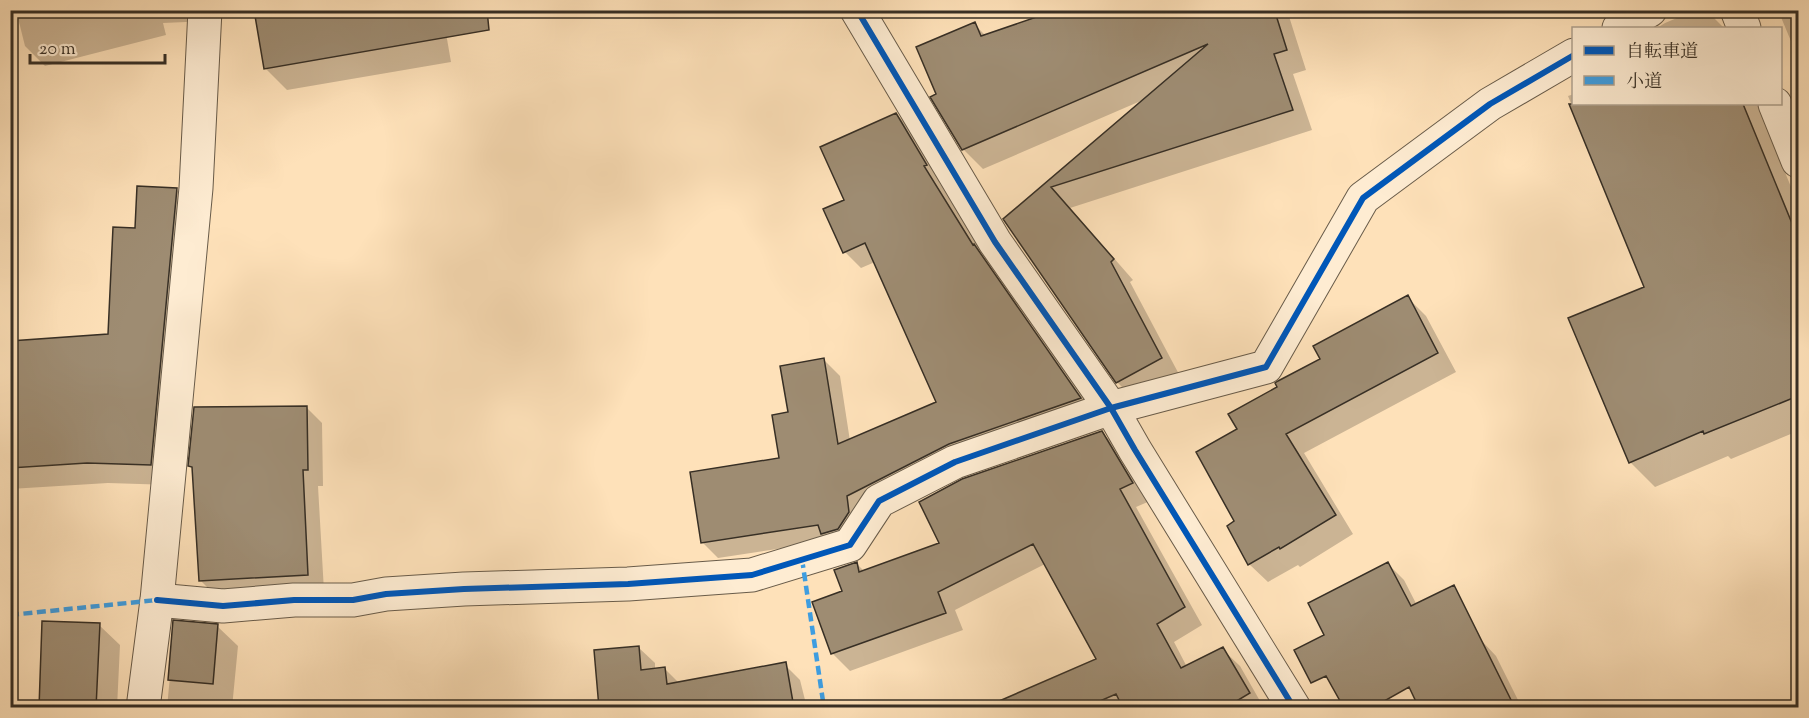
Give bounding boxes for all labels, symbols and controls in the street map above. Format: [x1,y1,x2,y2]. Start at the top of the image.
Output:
scale bar [30,27,165,65]
legend [1572,27,1782,105]
text: 20 m [39,37,76,63]
text: 自転車道 [1626,40,1698,66]
text: 小道 [1626,70,1662,96]

